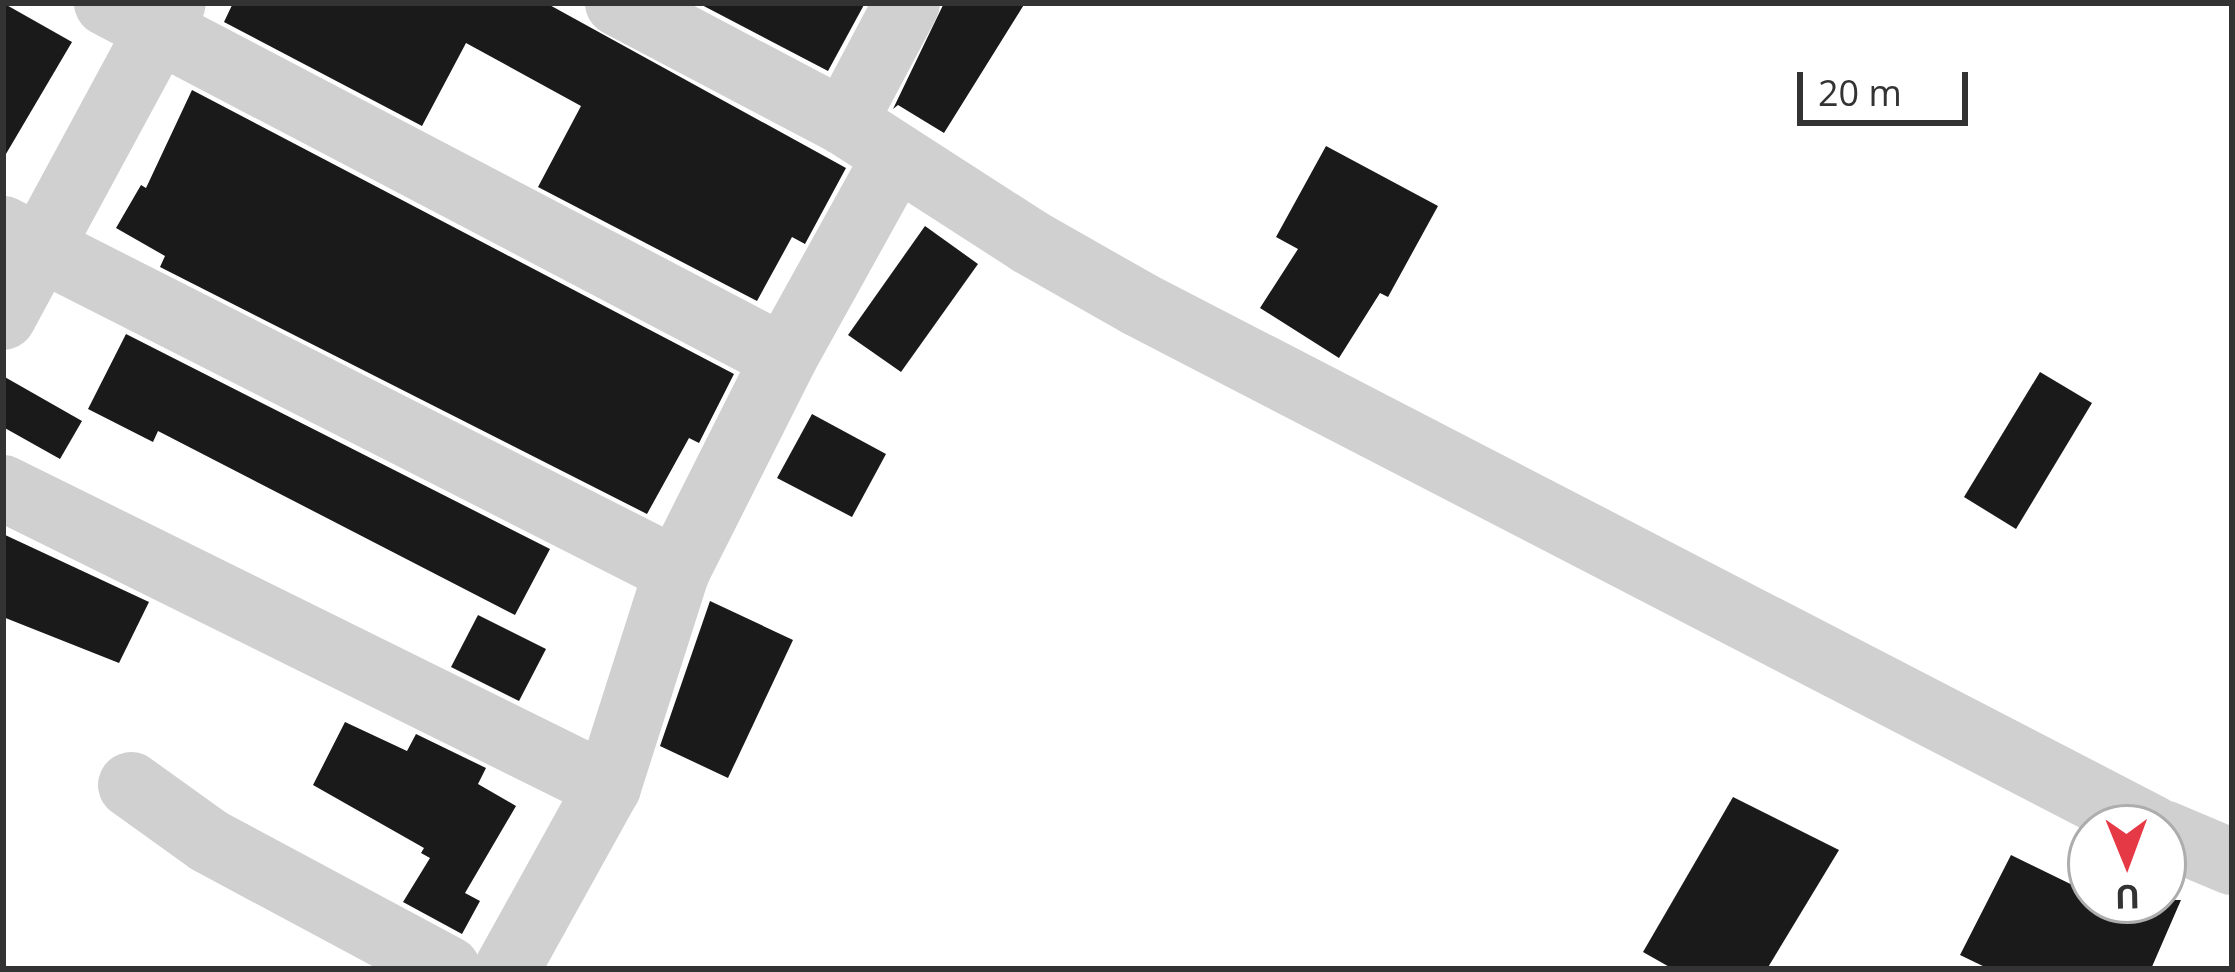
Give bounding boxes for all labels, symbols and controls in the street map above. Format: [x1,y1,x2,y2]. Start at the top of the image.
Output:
scale bar [1803,48,1974,122]
text: 20 m [1818,68,1902,117]
north arrow [2067,804,2187,924]
text: U [2115,875,2140,920]

